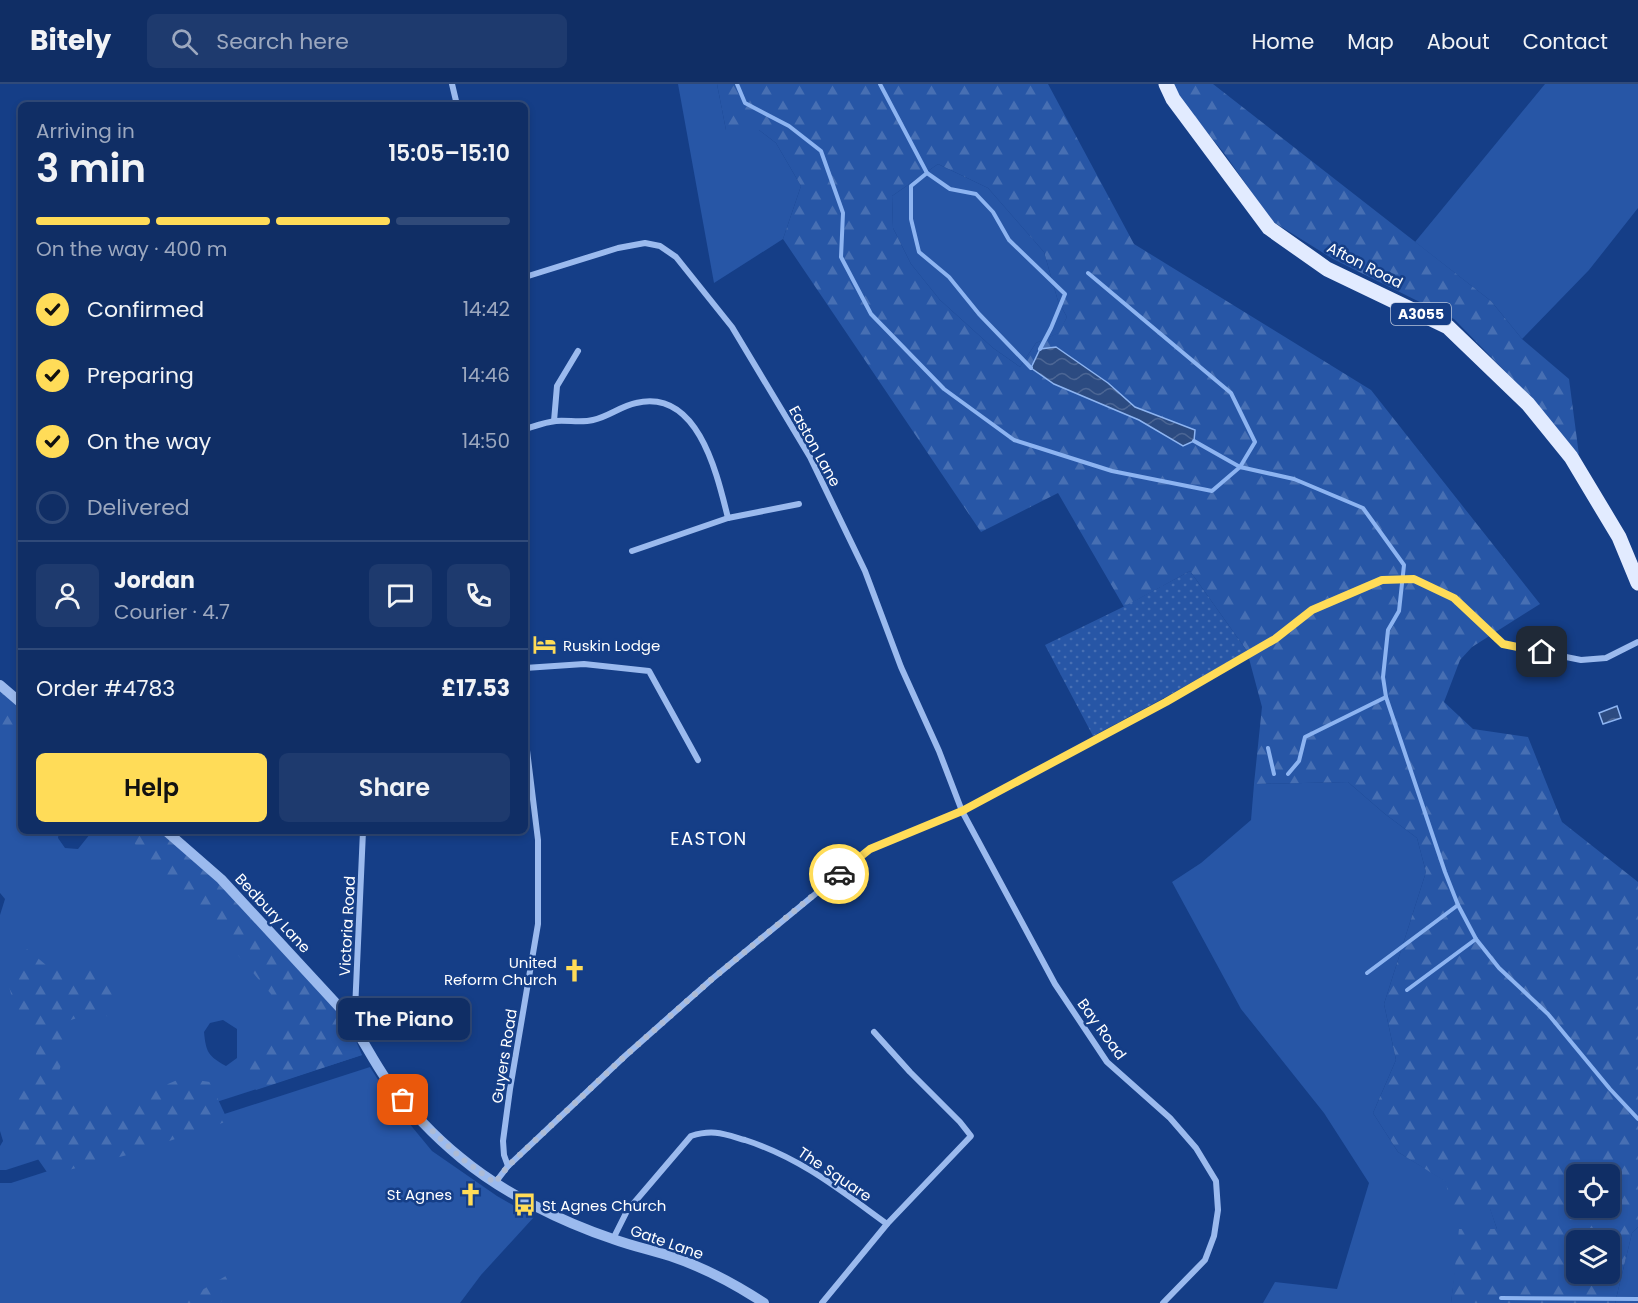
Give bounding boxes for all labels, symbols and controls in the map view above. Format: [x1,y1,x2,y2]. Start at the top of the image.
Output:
search box [147,14,567,68]
text: Bitely [30,21,111,60]
icon: search [168,25,201,58]
text: Search here [216,26,349,57]
text: Home [1252,27,1314,56]
text: Map [1347,27,1394,56]
text: About [1427,27,1490,56]
text: Contact [1523,27,1608,56]
text: Arriving in [36,117,135,145]
text: 15:05–15:10 [388,138,510,169]
text: 3 min [36,141,146,196]
text: On the way · 400 m [36,235,227,263]
street label: Afton Road [1323,237,1407,293]
icon: check [36,293,69,326]
text: Confirmed [87,294,204,325]
text: 14:42 [463,295,510,323]
road number: A3055 [1391,303,1451,325]
icon: check [36,359,69,392]
text: Preparing [87,360,194,391]
text: 14:46 [461,361,510,389]
street label: Easton Lane [784,402,846,490]
icon: check [36,425,69,458]
text: On the way [87,426,211,457]
text: 14:50 [462,427,510,455]
text: Delivered [87,492,190,523]
button: person [36,564,99,627]
button: chat [369,564,432,627]
button: phone [447,564,510,627]
text: Jordan [114,565,195,596]
text: Courier · 4.7 [114,598,230,626]
pin [1516,626,1567,677]
hotel icon: Ruskin Lodge [532,632,558,658]
place label: Ruskin Lodge [563,635,660,656]
icon: home [1525,635,1558,668]
text: Order #4783 [36,673,175,704]
text: £17.53 [442,673,510,704]
button: Help [36,753,267,822]
button: Share [279,753,510,822]
district label: EASTON [670,826,748,851]
courier [809,844,869,904]
icon: car [823,858,856,891]
street label: Bedbury Lane [231,869,315,957]
street label: Victoria Road [334,875,360,977]
place label: United Reform Church [444,952,557,990]
church icon: United Reform Church [562,958,588,984]
street label: Bay Road [1073,994,1131,1064]
callout: The Piano [337,998,469,1040]
text: The Piano [354,1005,454,1033]
street label: Guyers Road [486,1007,522,1105]
pin [377,1074,428,1125]
icon: bag [386,1083,419,1116]
street label: The Square [794,1142,876,1206]
map controls [1566,1164,1620,1284]
button: locate [1566,1164,1620,1218]
church icon: St Agnes [457,1181,483,1207]
place label: St Agnes [387,1184,452,1205]
bus stop icon: St Agnes Church [511,1192,537,1218]
place label: St Agnes Church [542,1195,666,1216]
street label: Gate Lane [628,1220,706,1264]
button: layers [1566,1230,1620,1284]

